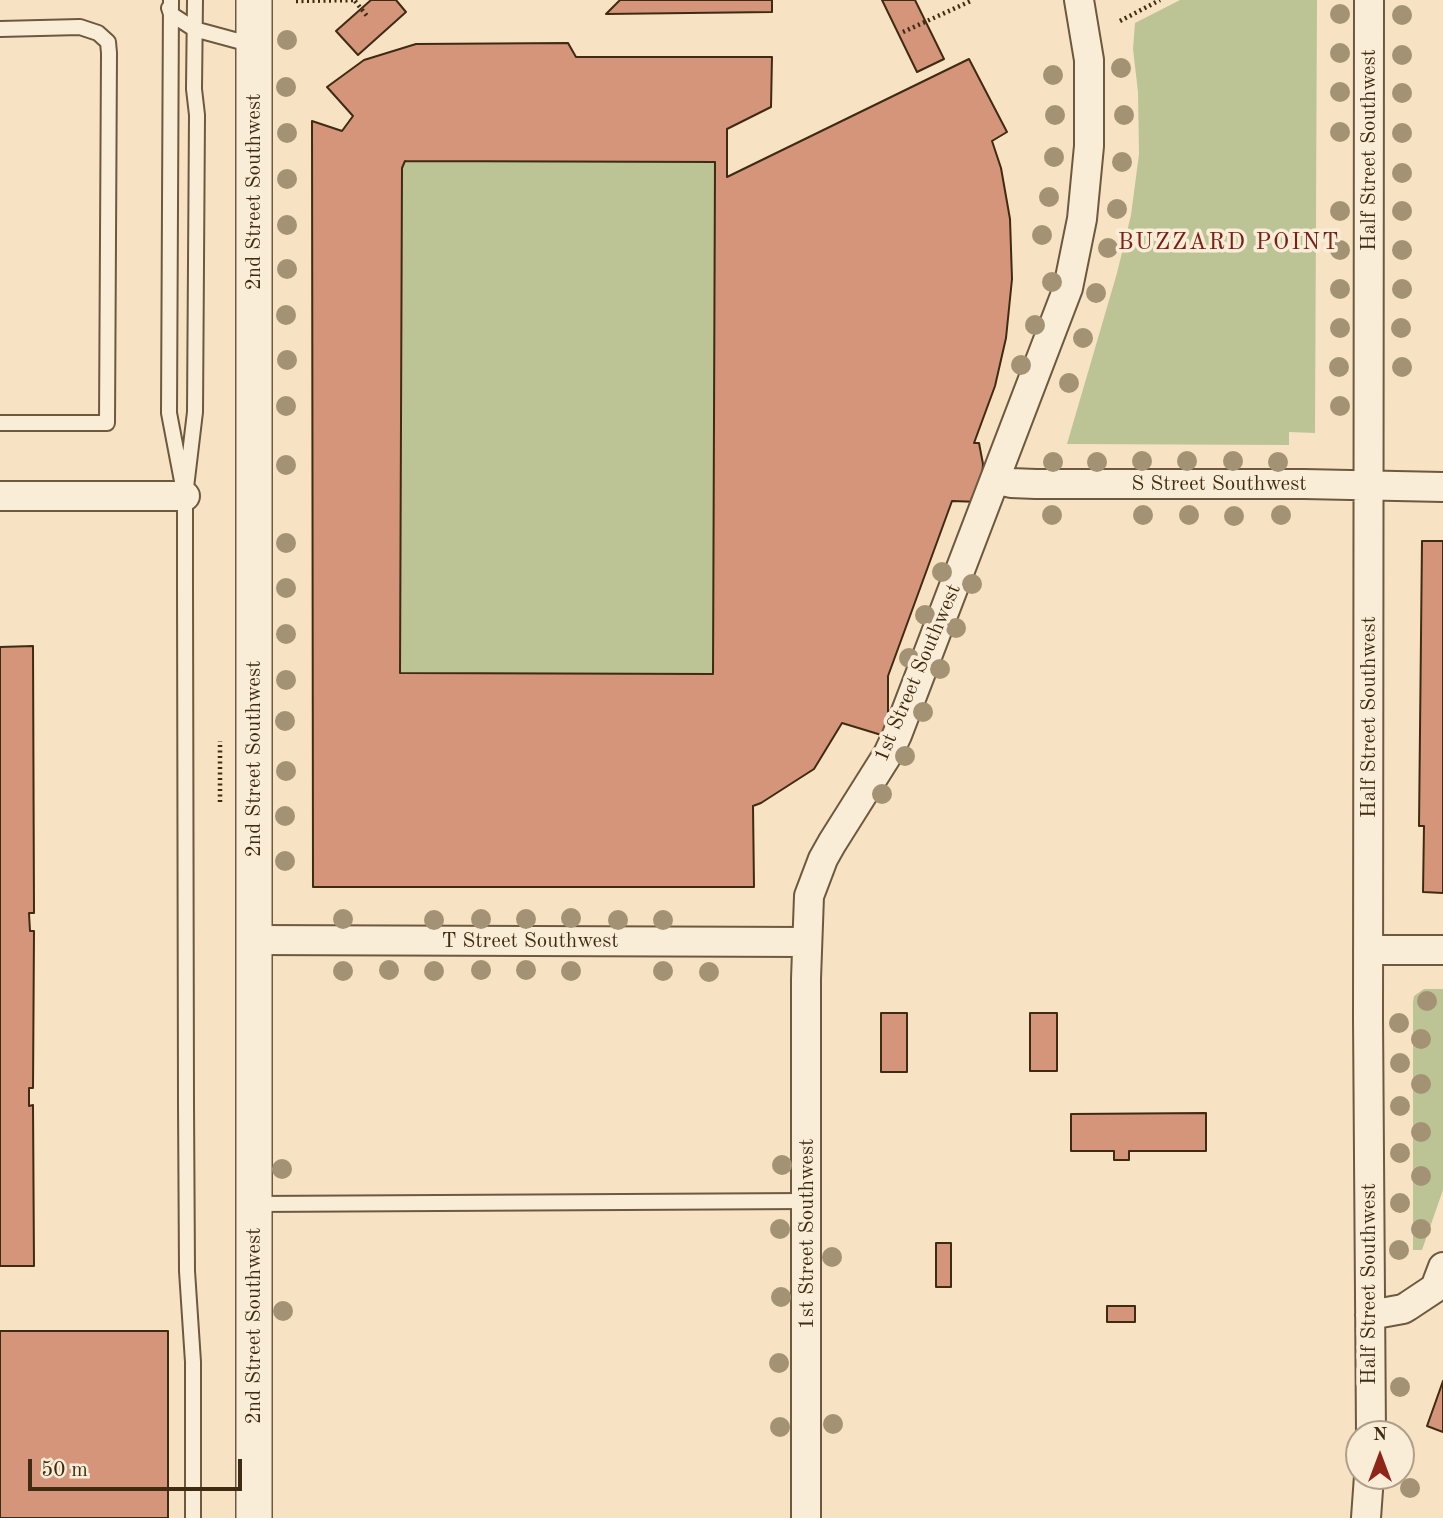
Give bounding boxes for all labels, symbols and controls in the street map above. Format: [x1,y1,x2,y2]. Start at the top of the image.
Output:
street label: Half Street Southwest [1356,49,1382,251]
street label: 2nd Street Southwest [241,94,267,290]
district label: BUZZARD POINT [1119,229,1339,257]
street label: S Street Southwest [1131,471,1307,497]
street label: 1st Street Southwest [869,580,967,766]
street label: Half Street Southwest [1356,616,1382,818]
street label: 2nd Street Southwest [241,661,267,857]
street label: T Street Southwest [441,928,619,954]
street label: 1st Street Southwest [794,1139,820,1329]
street label: Half Street Southwest [1356,1183,1382,1385]
street label: 2nd Street Southwest [241,1228,267,1424]
north arrow [1345,1420,1415,1490]
text: N [1373,1426,1387,1445]
scale bar [32,1444,245,1488]
text: 50 m [41,1460,88,1481]

